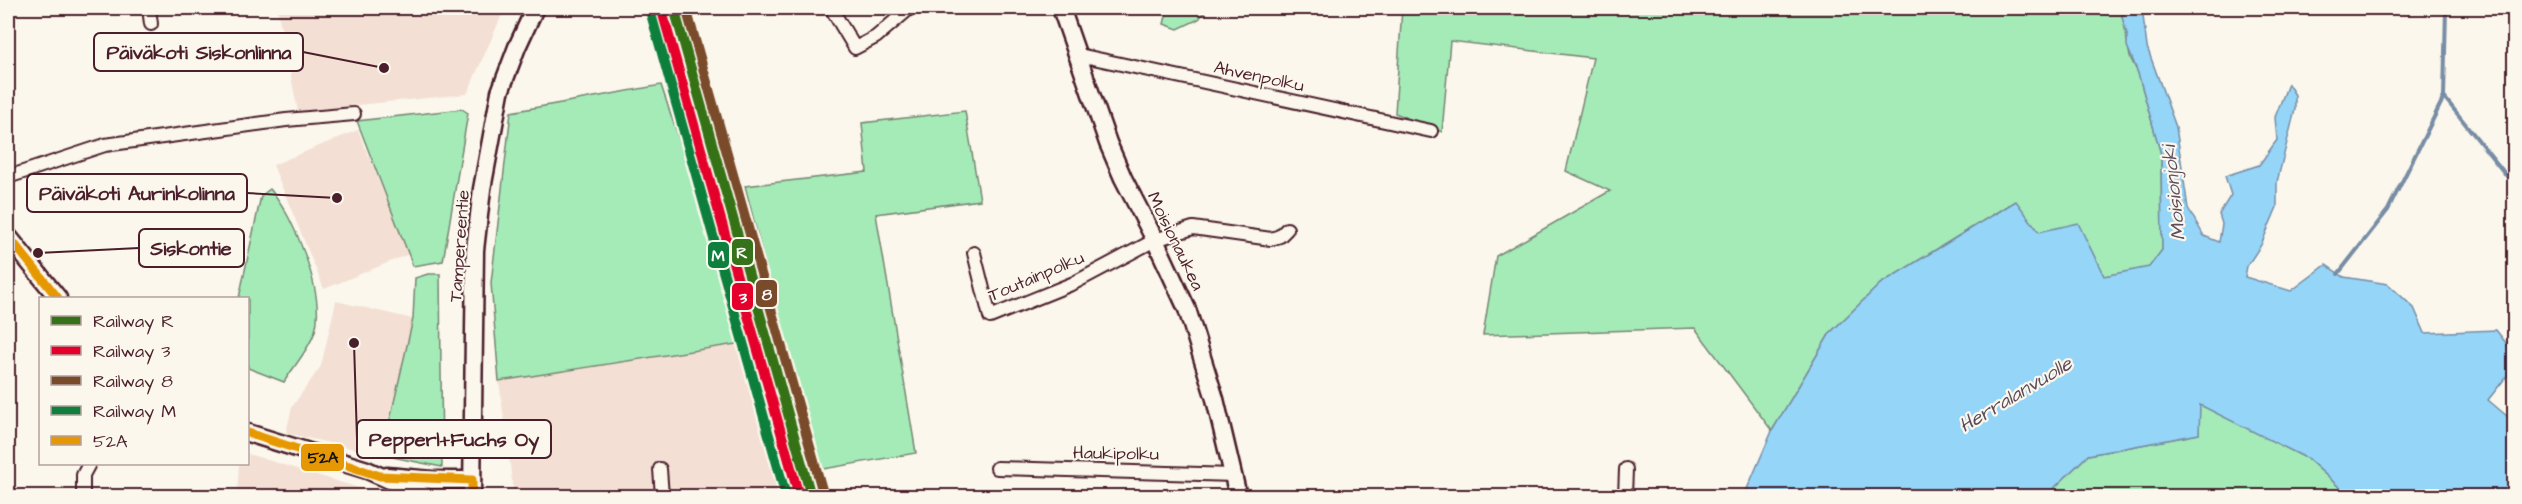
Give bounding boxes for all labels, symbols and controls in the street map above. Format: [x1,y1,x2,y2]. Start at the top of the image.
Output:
callout: Päiväkoti Siskonlinna [94,33,303,71]
text: Päiväkoti Siskonlinna [107,39,292,67]
street label: Ahvenpolku [1211,55,1306,98]
water label: Moisionjoki [2155,141,2193,242]
callout: Päiväkoti Aurinkolinna [27,174,247,212]
text: Päiväkoti Aurinkolinna [39,180,236,208]
street label: Moisionaukea [1141,188,1210,295]
street label: Tampereentie [443,189,476,303]
callout: Siskontie [139,229,244,267]
text: Siskontie [149,235,232,263]
line badge: R [731,238,754,266]
line badge: M [707,241,730,269]
text: R [736,242,748,264]
text: M [711,245,725,267]
street label: Toutainpolku [984,245,1088,308]
line badge: 8 [755,279,778,308]
line badge: 3 [731,282,754,311]
text: 8 [762,284,773,306]
text: 3 [738,287,748,309]
legend [39,297,249,465]
text: Railway R [93,309,174,335]
text: Railway 3 [93,339,171,365]
water label: Herralanvuolle [1954,349,2078,440]
text: Railway 8 [93,369,173,395]
text: Railway M [93,399,176,425]
callout: Pepperl+Fuchs Oy [357,420,551,458]
text: Pepperl+Fuchs Oy [369,426,539,455]
text: 52A [93,429,128,454]
street label: Haukipolku [1073,440,1159,467]
line badge: 52A [300,443,345,472]
text: 52A [308,447,339,469]

